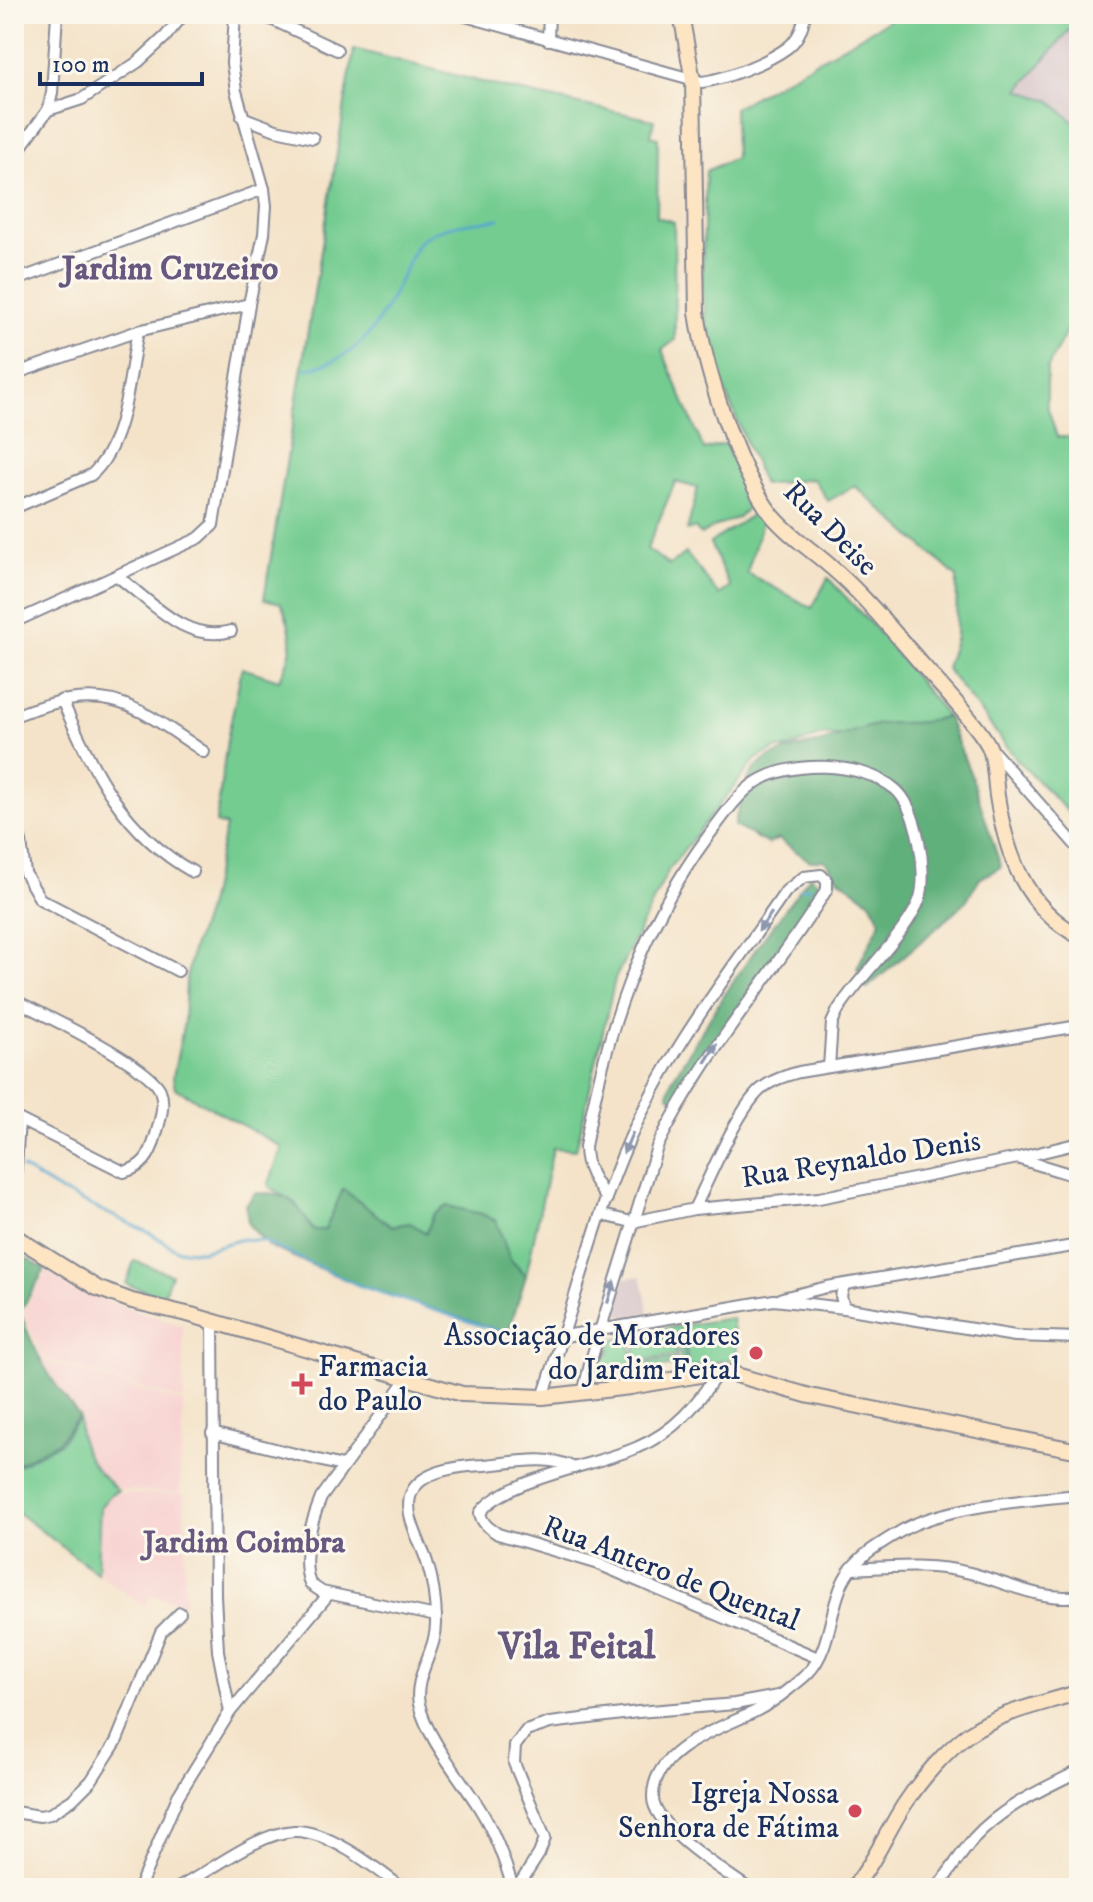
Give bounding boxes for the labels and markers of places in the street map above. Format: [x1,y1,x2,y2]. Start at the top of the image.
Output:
place label: Associação de Moradores do Jardim Feital [444,1318,740,1389]
marker: Associação de Moradores do Jardim Feital [747,1344,765,1362]
place label: Farmacia do Paulo [318,1349,428,1420]
marker: Farmacia do Paulo [293,1375,311,1393]
place label: Igreja Nossa Senhora de Fátima [618,1776,839,1847]
marker: Igreja Nossa Senhora de Fátima [846,1802,864,1820]

